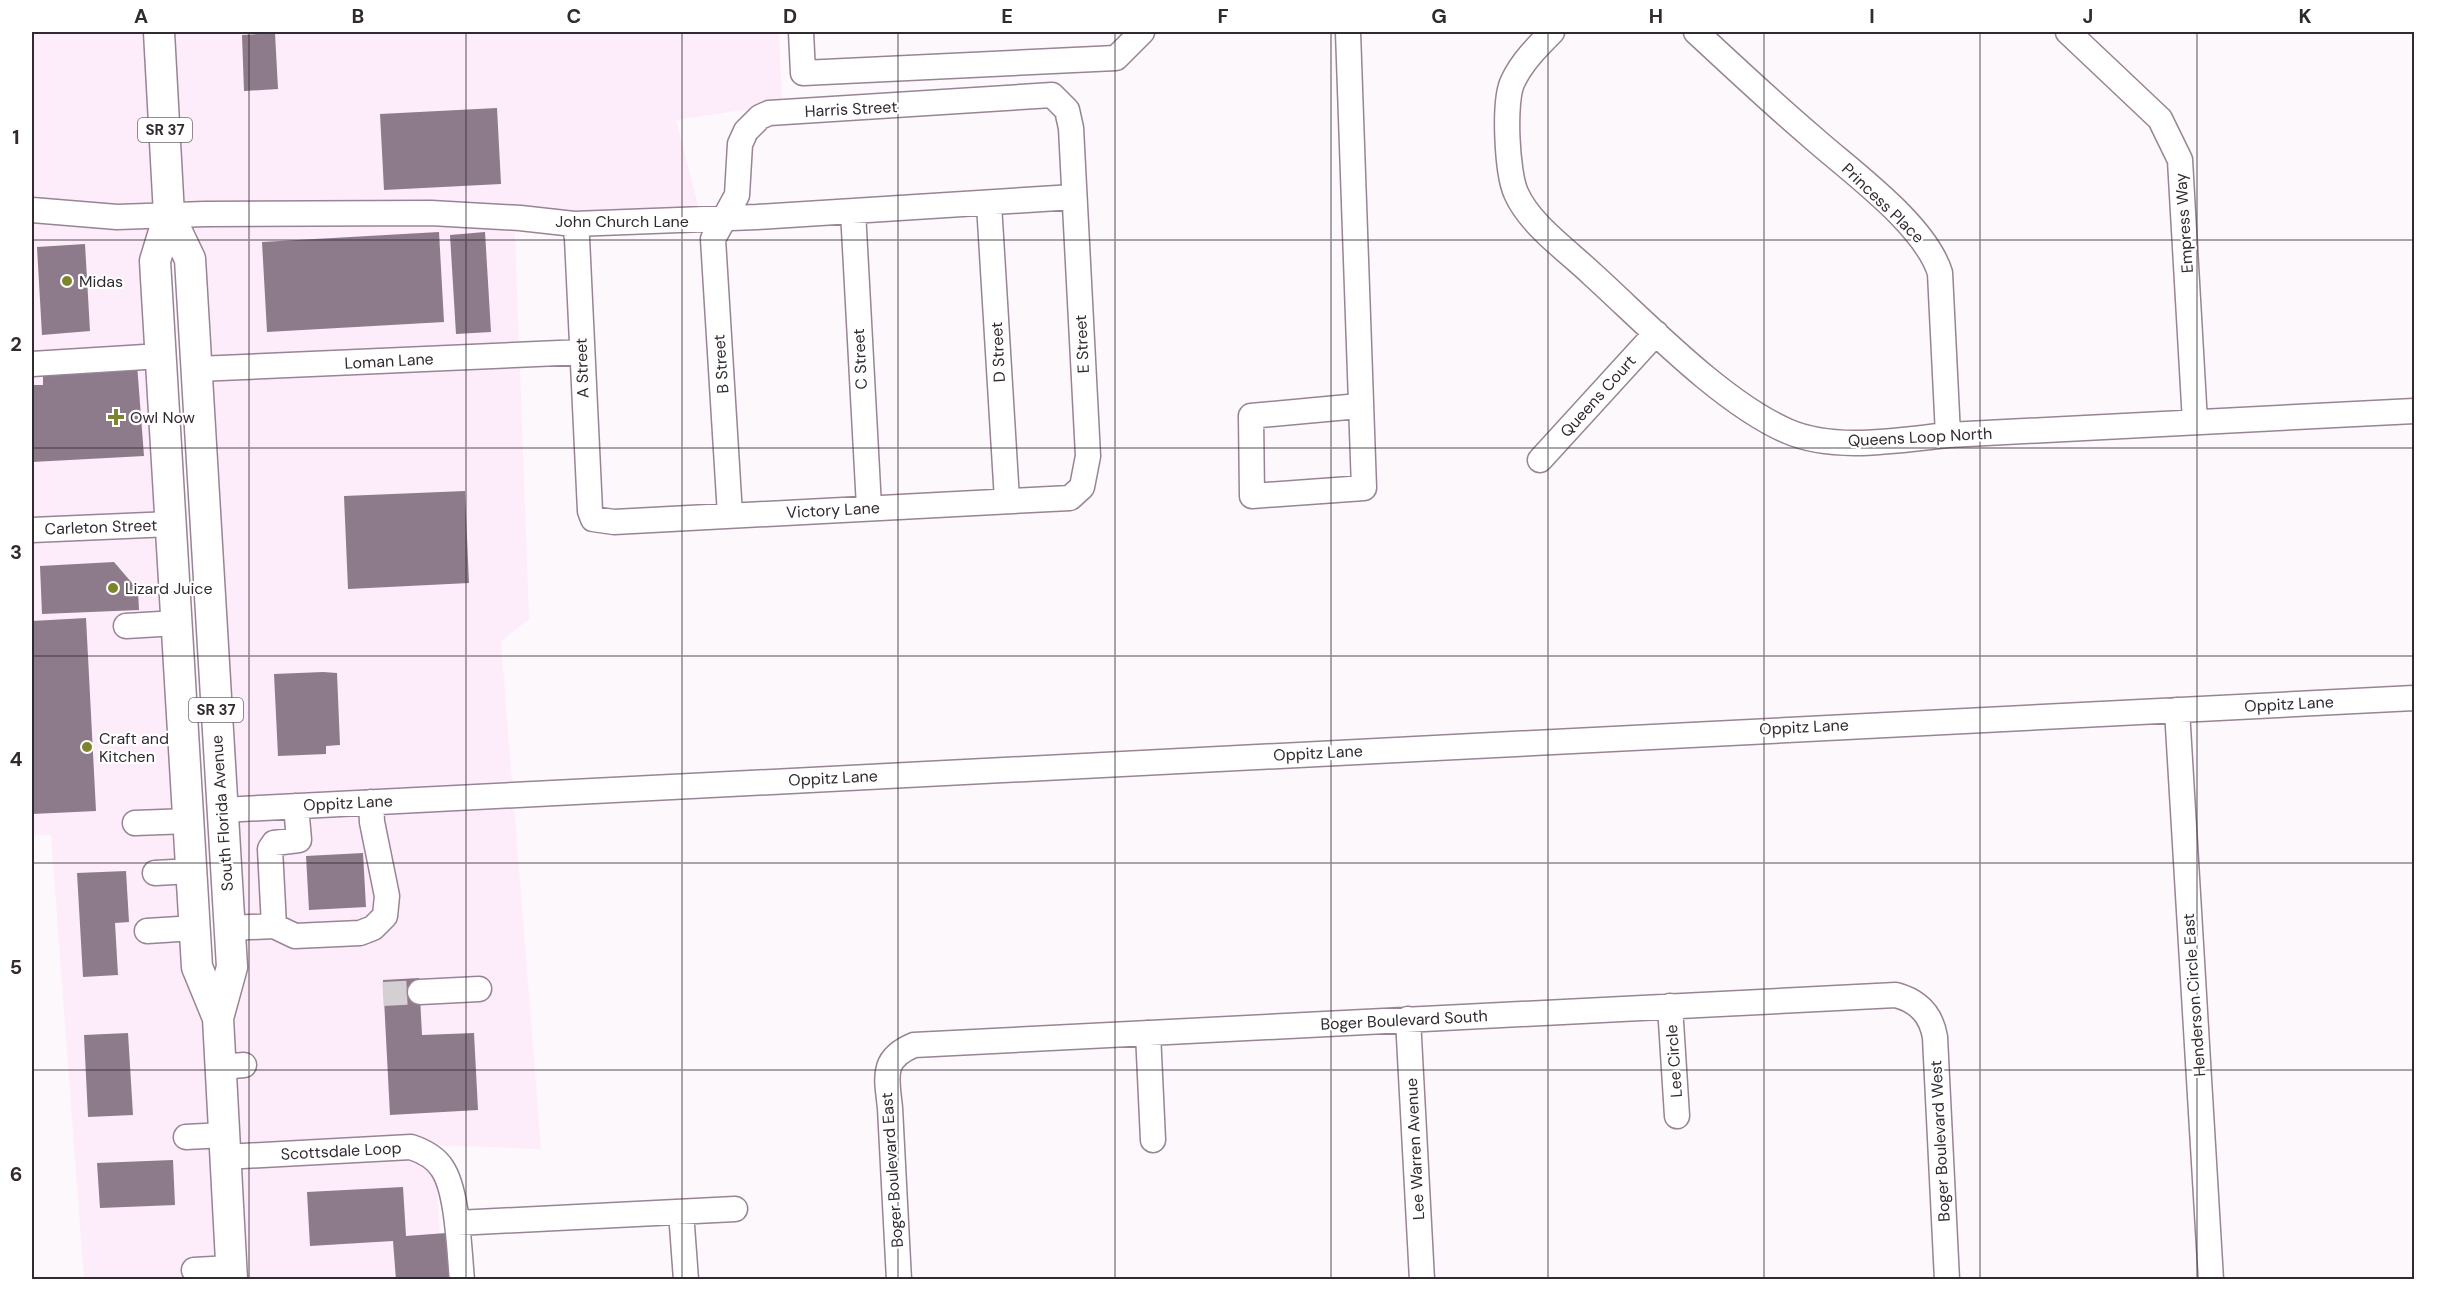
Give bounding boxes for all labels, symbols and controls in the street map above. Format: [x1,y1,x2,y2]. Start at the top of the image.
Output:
text: A [134,3,148,29]
text: B [352,3,364,29]
text: C [567,3,581,29]
text: D [783,3,797,29]
text: E [1001,3,1013,29]
text: F [1217,3,1229,29]
text: G [1431,3,1447,29]
text: H [1649,3,1663,29]
text: I [1869,3,1875,29]
text: J [2083,3,2093,29]
text: K [2298,3,2312,29]
street label: Harris Street [804,96,898,122]
road number: SR 37 [138,118,192,142]
text: 1 [12,124,20,150]
street label: Princess Place [1837,158,1929,248]
street label: Empress Way [2170,172,2198,274]
street label: John Church Lane [555,211,689,232]
place label: Midas [79,271,123,292]
marker: Midas [60,274,74,288]
street label: E Street [1070,314,1094,374]
street label: D Street [986,321,1010,383]
street label: C Street [848,328,872,390]
text: 2 [10,331,22,357]
street label: B Street [708,334,734,394]
street label: A Street [570,338,594,398]
street label: Loman Lane [344,348,434,374]
street label: Queens Court [1556,351,1640,441]
place label: Owl Now [130,407,195,428]
marker: Owl Now [107,408,125,426]
street label: Queens Loop North [1847,423,1993,451]
street label: Victory Lane [786,497,880,523]
street label: Carleton Street [44,515,158,539]
text: 3 [10,539,22,565]
place label: Lizard Juice [125,578,212,599]
marker: Lizard Juice [106,581,120,595]
street label: Oppitz Lane [2244,691,2334,717]
road number: SR 37 [189,698,243,722]
street label: Oppitz Lane [1759,714,1849,740]
place label: Craft and Kitchen [99,728,169,767]
street label: South Florida Avenue [206,734,238,892]
marker: Craft and Kitchen [80,740,94,754]
street label: Oppitz Lane [1273,740,1363,766]
text: 4 [10,746,23,772]
street label: Oppitz Lane [788,765,878,791]
street label: Oppitz Lane [303,790,393,816]
street label: Henderson Circle East [2178,913,2210,1077]
text: 5 [10,954,22,980]
street label: Boger Boulevard South [1320,1005,1488,1035]
street label: Lee Circle [1661,1024,1687,1098]
street label: Boger Boulevard West [1925,1060,1955,1222]
street label: Lee Warren Avenue [1401,1077,1429,1221]
street label: Boger Boulevard East [876,1092,908,1248]
street label: Scottsdale Loop [280,1137,402,1165]
text: 6 [10,1161,22,1187]

